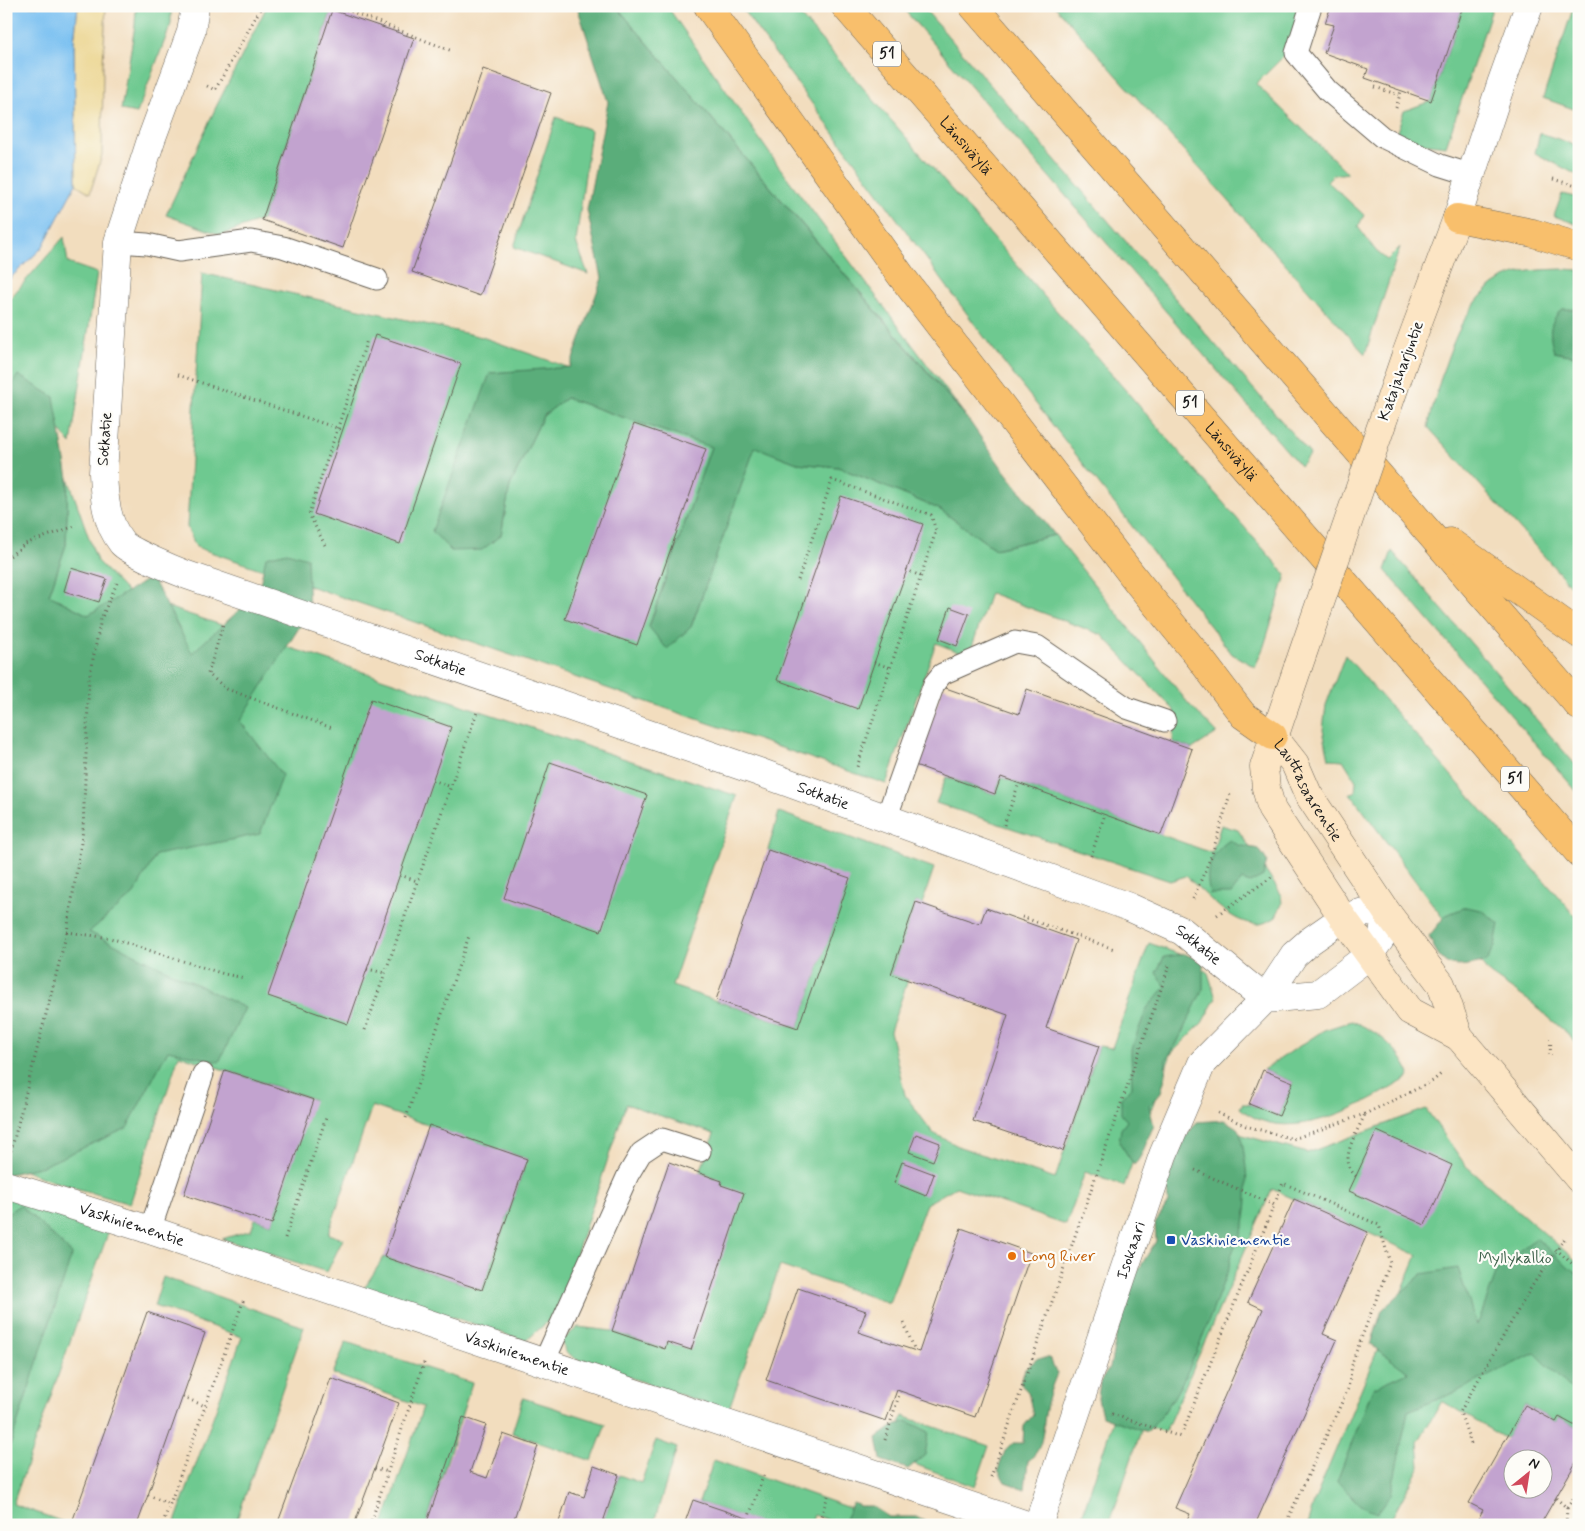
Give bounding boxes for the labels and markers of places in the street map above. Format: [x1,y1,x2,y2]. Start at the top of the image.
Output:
place label: Vaskiniementie [1181,1230,1290,1251]
marker: Vaskiniementie [1165,1234,1177,1246]
place label: Long River [1022,1246,1096,1268]
marker: Long River [1006,1250,1018,1262]

